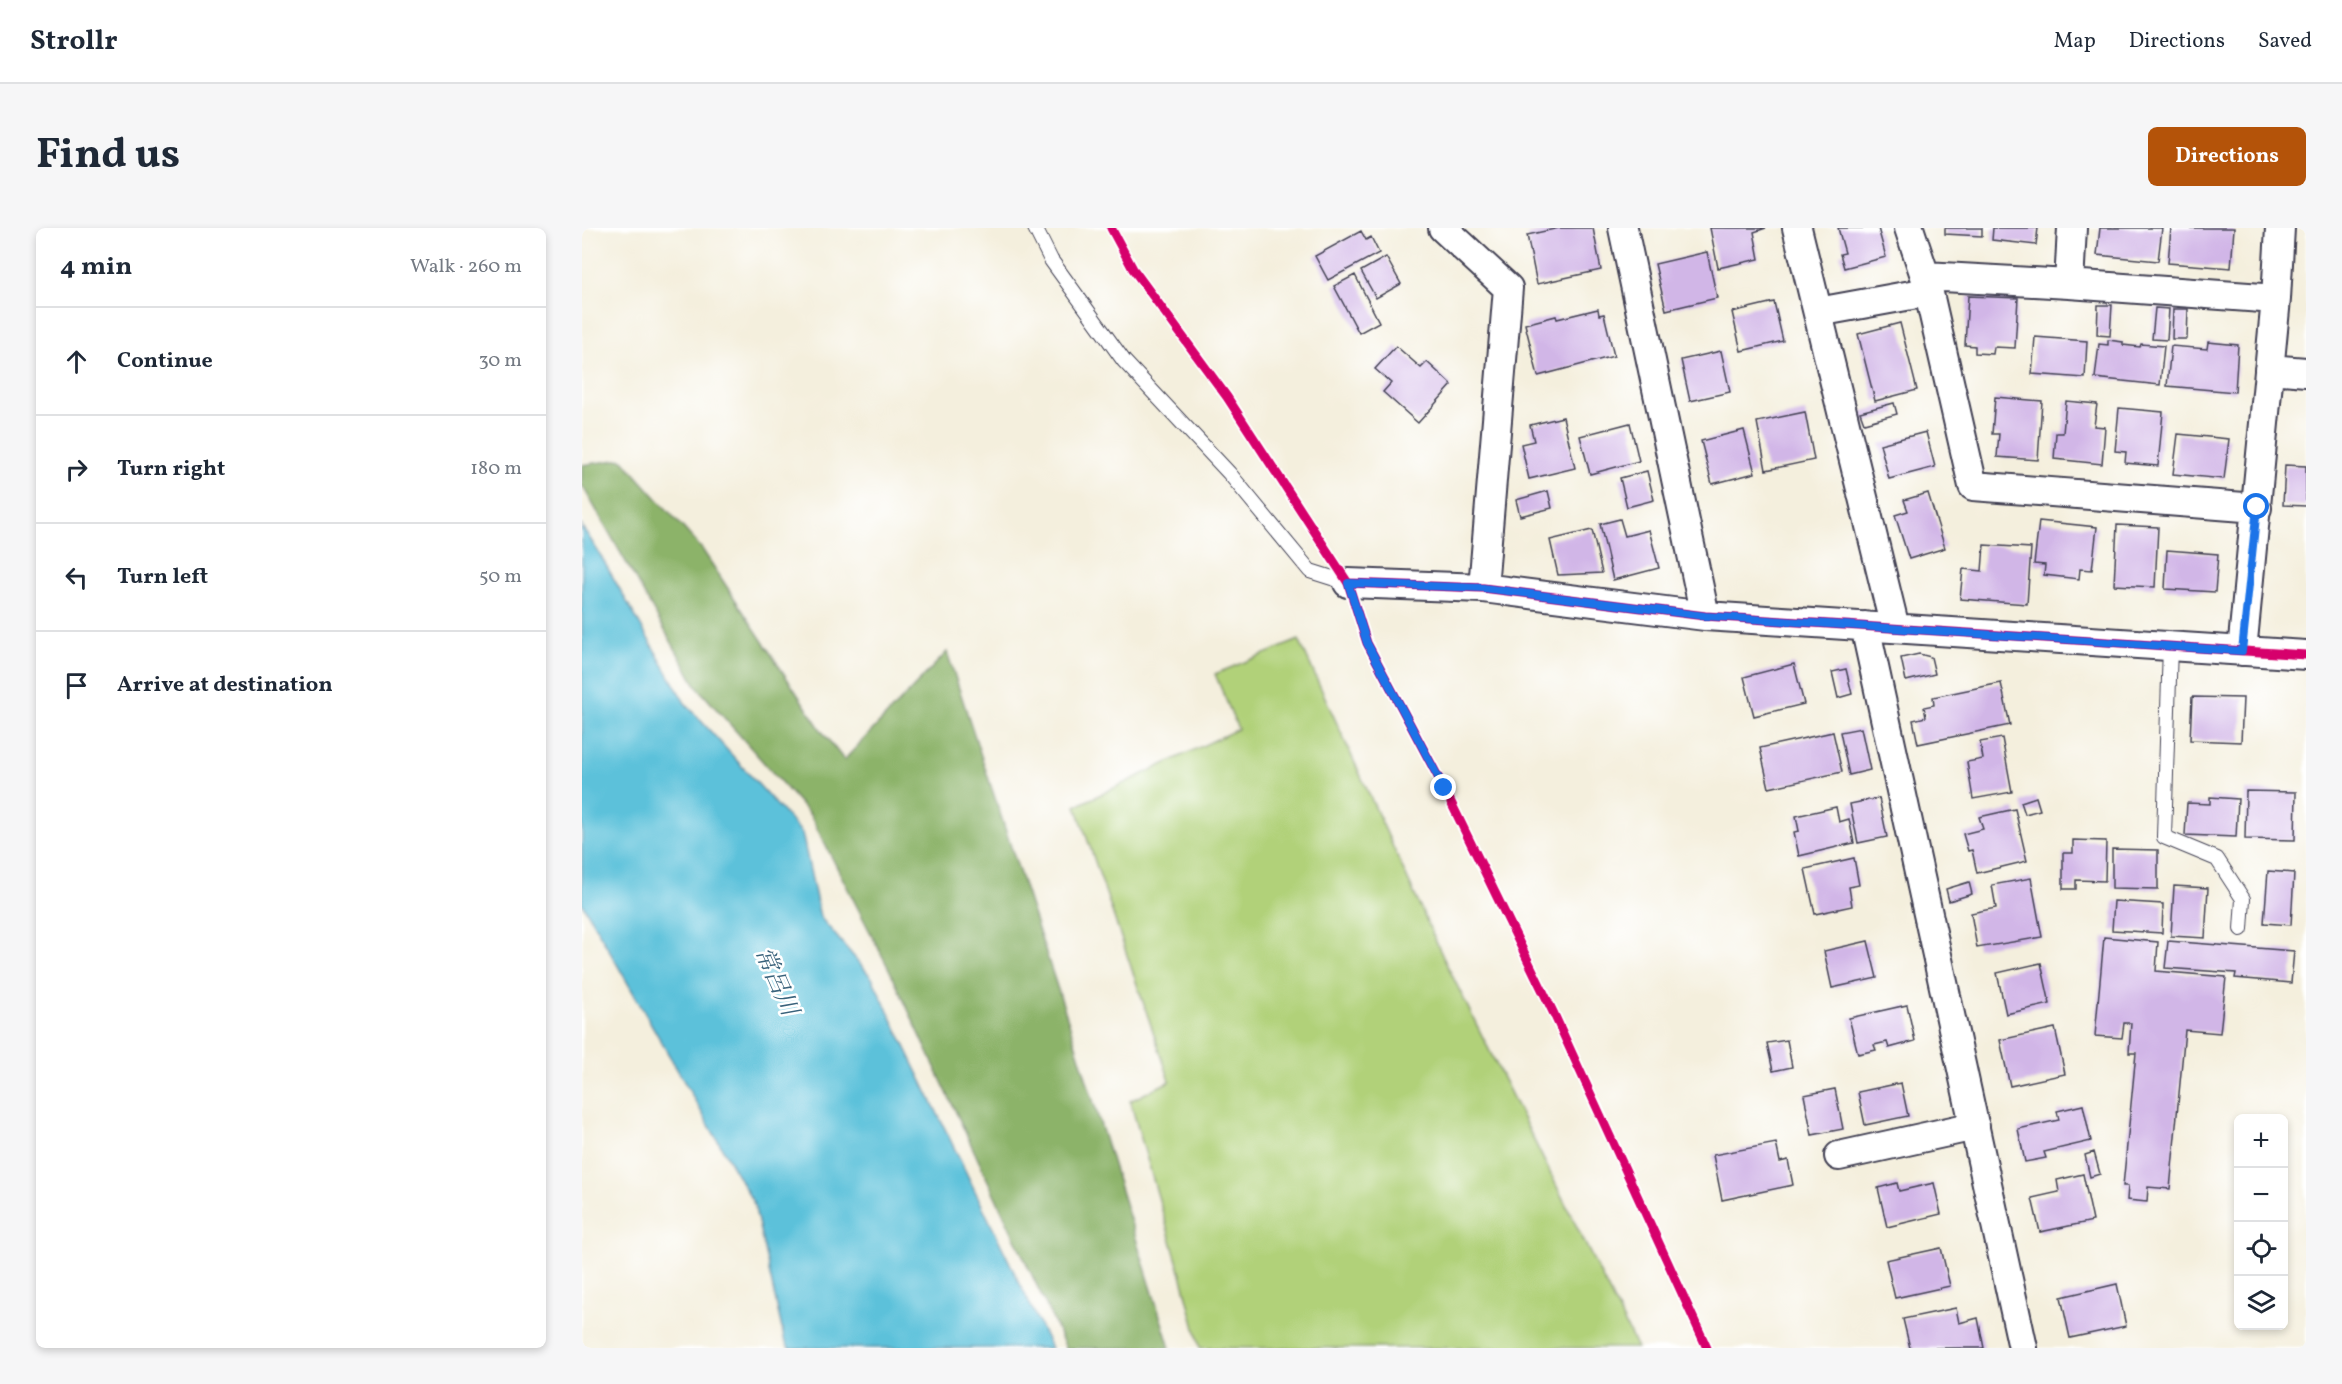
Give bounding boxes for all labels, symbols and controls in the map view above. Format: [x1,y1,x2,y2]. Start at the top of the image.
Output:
text: Strollr [30,22,118,61]
text: Map [2054,27,2096,56]
text: Directions [2129,27,2225,56]
text: Saved [2258,27,2312,56]
text: Find us [36,127,180,186]
button: Directions [2148,127,2306,186]
text: 4 min [60,249,132,285]
text: Walk · 260 m [410,253,522,281]
icon: ahead [60,345,93,378]
text: Continue [117,346,213,377]
text: 30 m [478,347,522,375]
icon: right [60,453,93,486]
text: Turn right [117,454,225,485]
text: 180 m [470,455,522,483]
route start [2243,493,2269,519]
icon: left [60,561,93,594]
text: Turn left [117,562,208,593]
text: 50 m [479,563,522,591]
icon: arrive [60,669,93,702]
text: Arrive at destination [117,670,333,701]
route end [1430,774,1456,800]
water label: 常呂川 [745,942,807,1024]
map controls [2234,1114,2288,1330]
button: + [2234,1114,2288,1168]
button: − [2234,1168,2288,1222]
button: locate [2234,1222,2288,1276]
button: layers [2234,1276,2288,1330]

